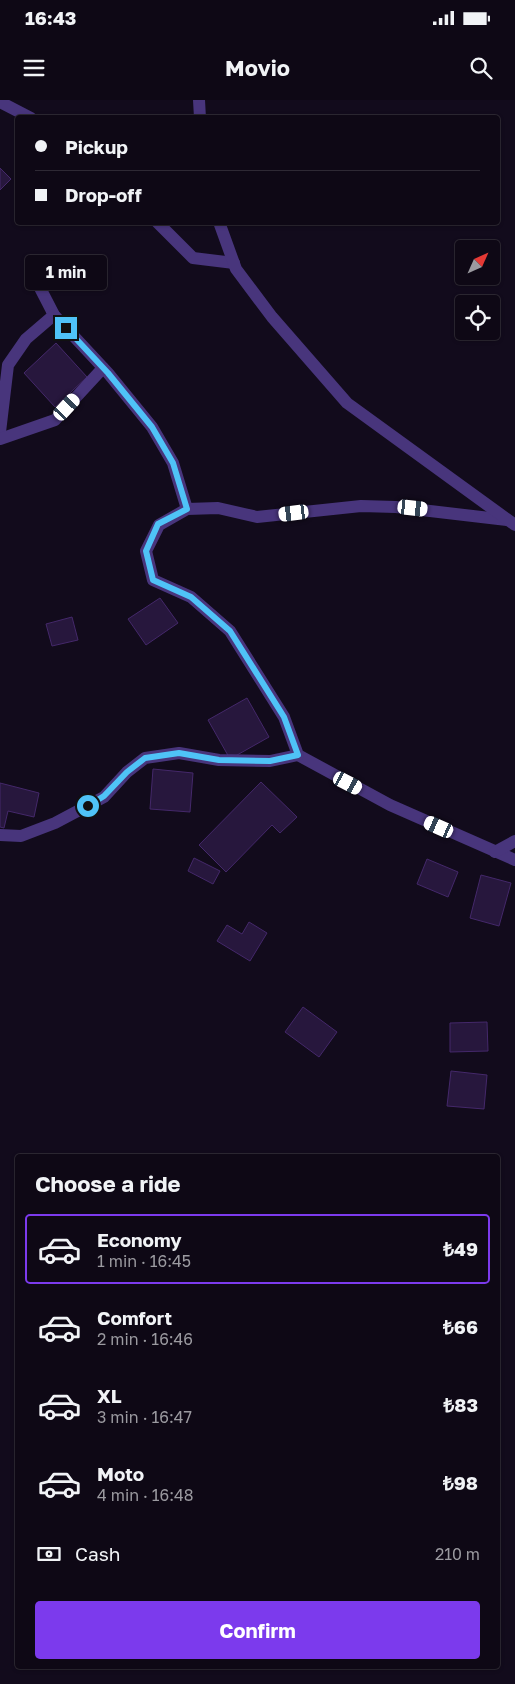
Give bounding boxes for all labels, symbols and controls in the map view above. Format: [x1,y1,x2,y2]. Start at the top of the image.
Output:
text: 16:43 [25,6,76,29]
icon: menu [20,54,48,82]
text: Movio [225,54,290,81]
icon: search [467,54,495,82]
text: Pickup [65,135,128,158]
text: Drop-off [65,183,142,206]
north arrow [455,240,500,285]
map controls [455,240,500,340]
callout: 1 min [25,256,107,290]
text: 1 min [46,262,86,282]
button: locate [455,295,500,340]
route end [55,317,77,339]
car [51,391,82,423]
car [397,499,428,517]
car [278,504,309,522]
car [331,769,364,797]
route start [77,795,99,817]
car [422,814,455,840]
text: Choose a ride [35,1170,181,1197]
icon: car [37,1227,82,1272]
text: Economy [97,1228,182,1251]
text: ₺49 [443,1237,478,1260]
text: 1 min · 16:45 [97,1251,191,1271]
icon: car [37,1305,82,1350]
text: Comfort [97,1306,172,1329]
text: ₺66 [443,1315,478,1338]
text: 2 min · 16:46 [97,1329,193,1349]
icon: car [37,1383,82,1428]
text: XL [97,1384,122,1407]
text: ₺83 [443,1393,478,1416]
text: 3 min · 16:47 [97,1407,192,1427]
icon: car [37,1461,82,1506]
text: Moto [97,1462,144,1485]
text: ₺98 [443,1471,478,1494]
text: 4 min · 16:48 [97,1485,194,1505]
icon: cash [35,1540,63,1568]
text: Cash [75,1542,120,1565]
text: 210 m [435,1544,480,1564]
button: Confirm [35,1601,480,1659]

